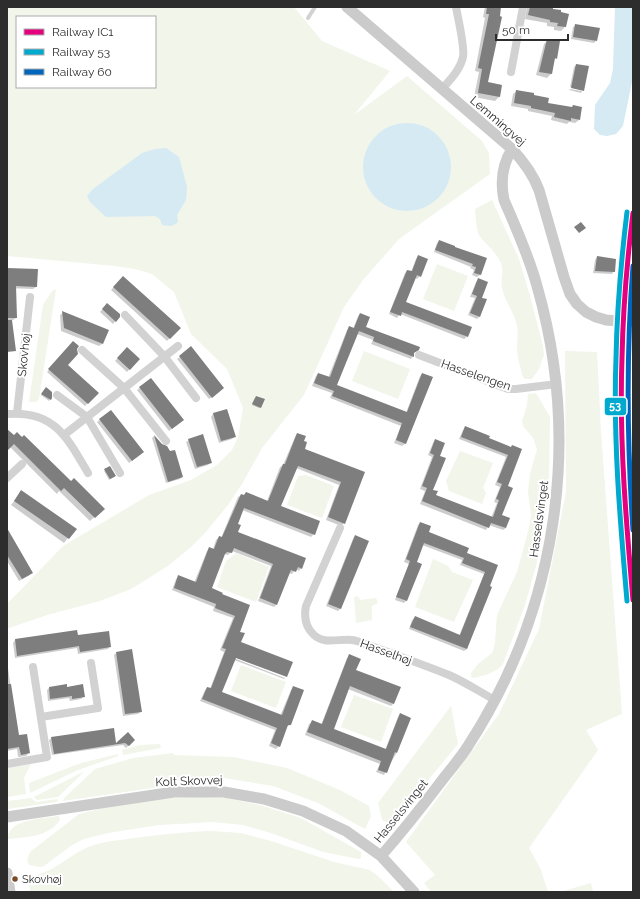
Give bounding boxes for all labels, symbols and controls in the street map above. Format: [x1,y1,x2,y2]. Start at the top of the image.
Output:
legend [16,16,156,88]
scale bar [496,16,568,42]
text: 50 m [502,23,530,37]
text: Railway IC1 [52,25,114,39]
text: Railway 53 [52,45,110,59]
text: Railway 60 [52,65,112,79]
street label: Lemmingvej [467,93,529,149]
street label: Skovhøj [15,333,33,377]
street label: Hasselengen [439,357,513,393]
line badge: 53 [604,397,627,416]
text: 53 [609,400,621,413]
street label: Hasselsvinget [527,480,551,558]
street label: Hasselhøj [358,636,414,668]
street label: Kolt Skovvej [155,773,223,789]
street label: Hasselsvinget [371,777,431,845]
place label: Skovhøj [22,873,62,886]
marker: Skovhøj [10,874,20,884]

